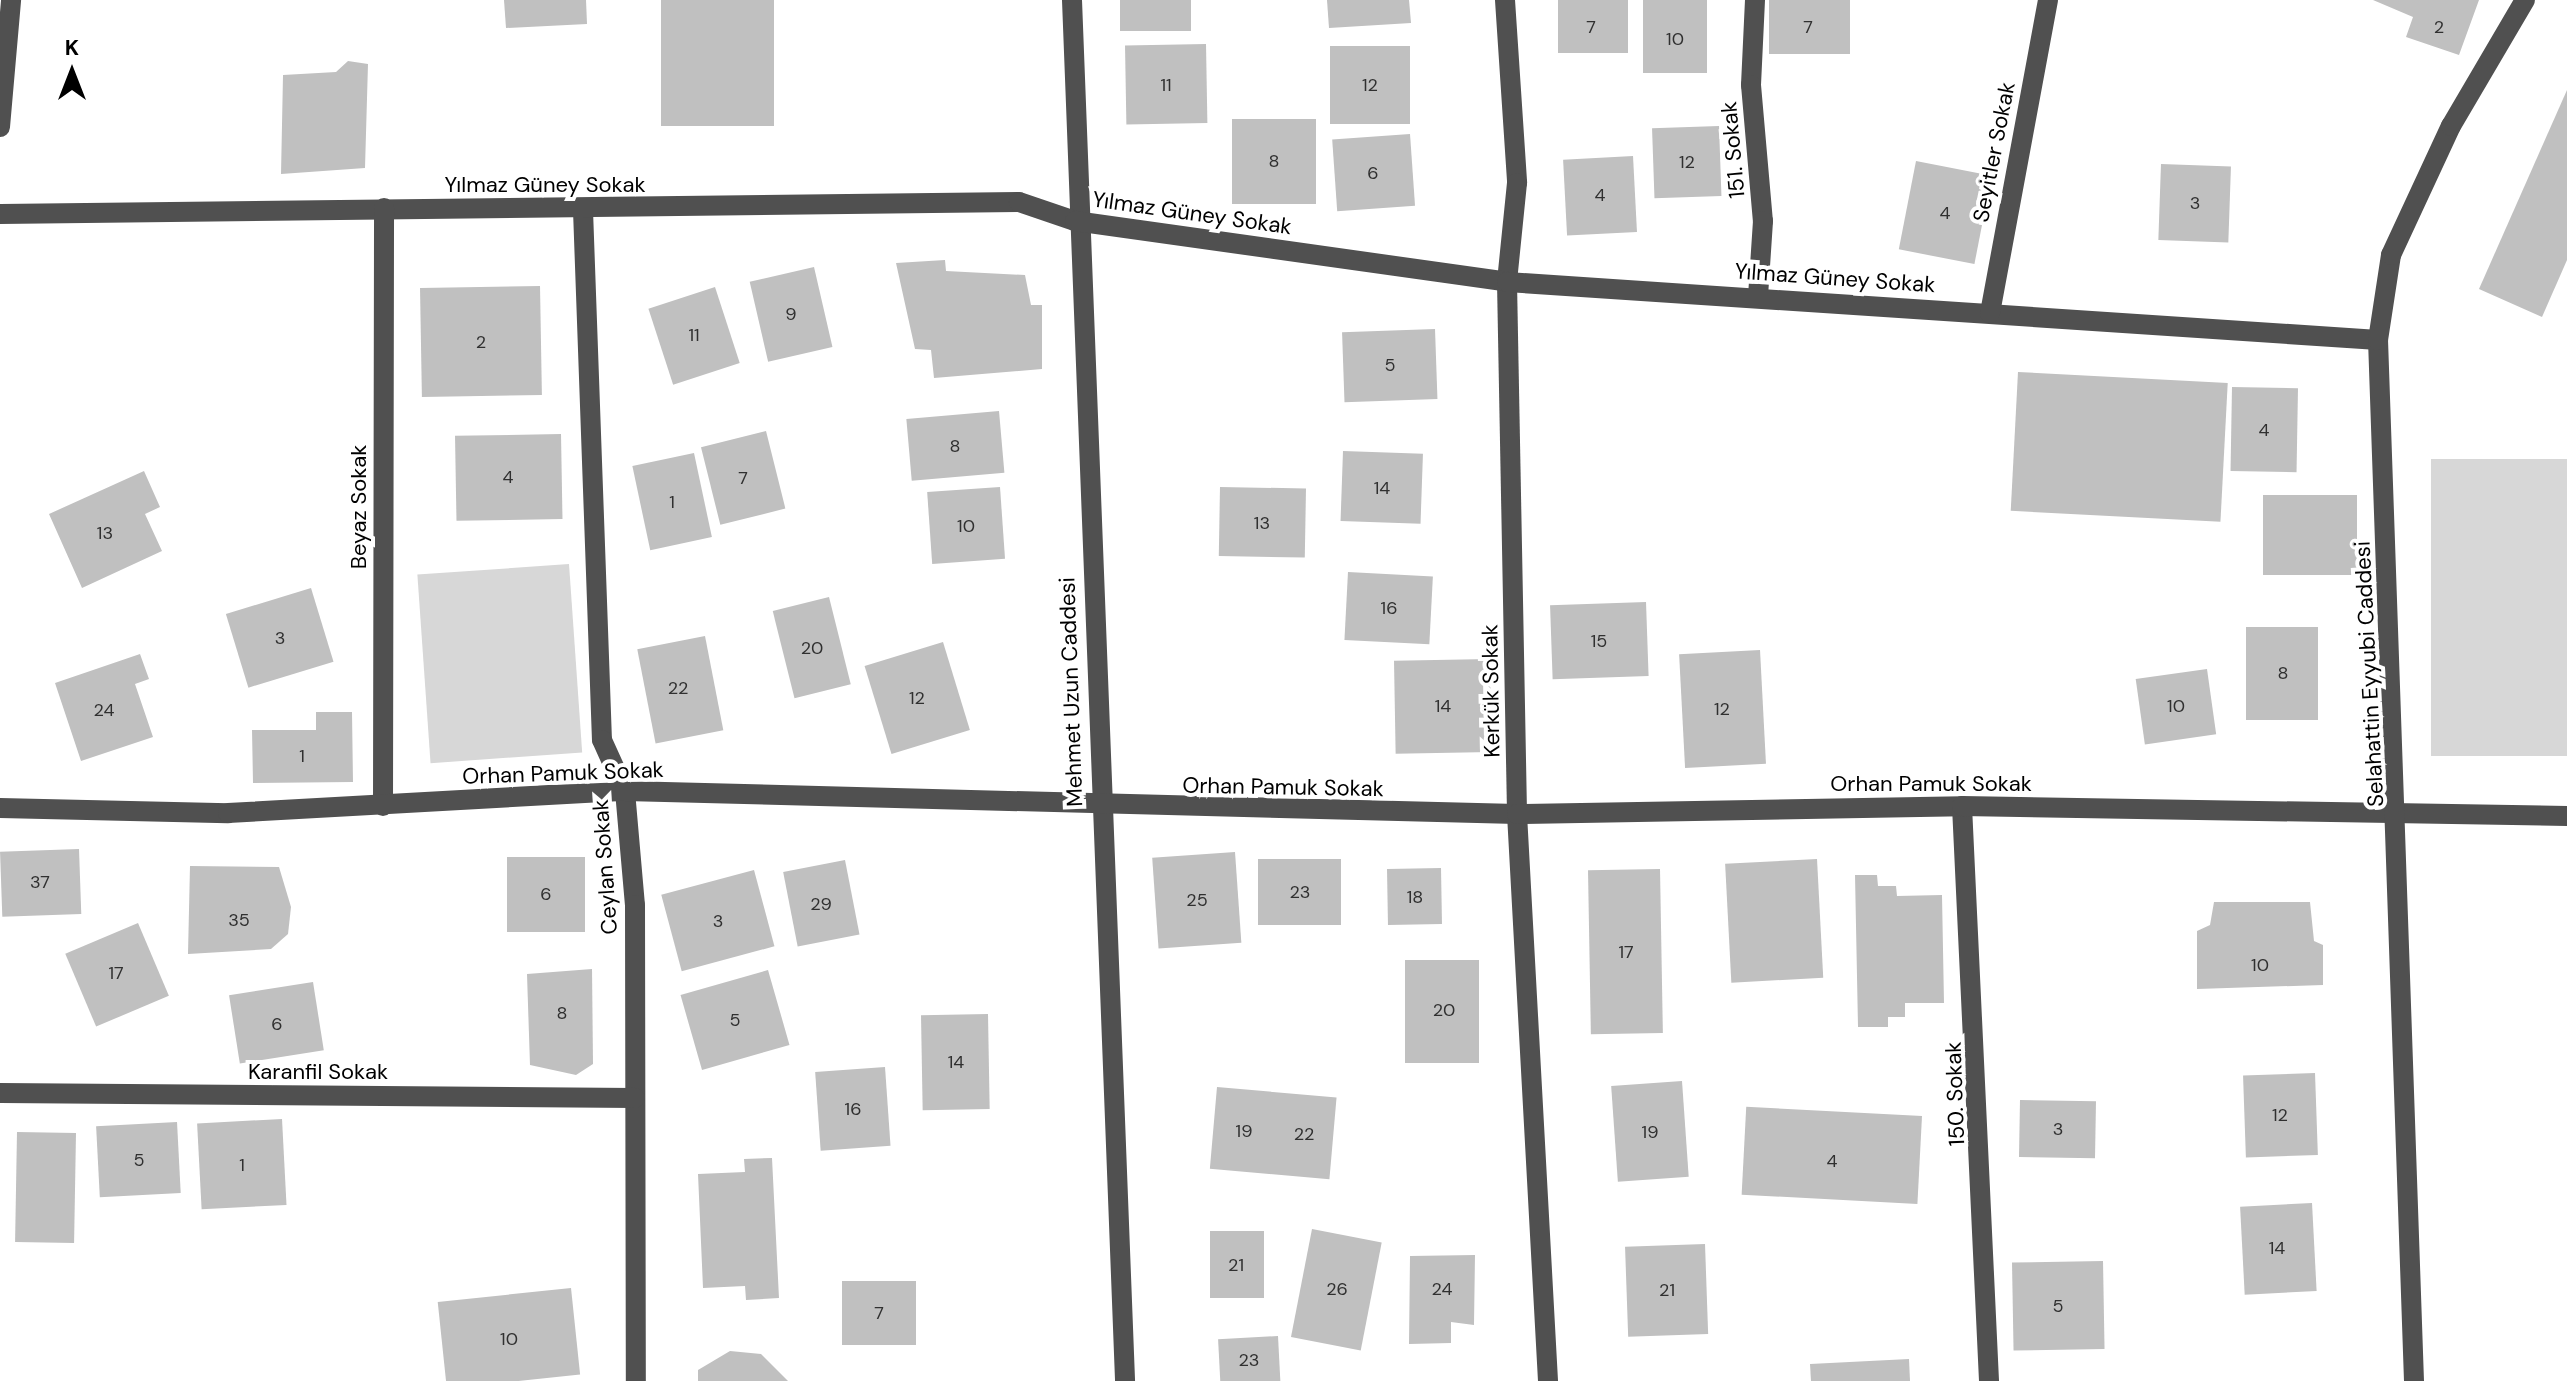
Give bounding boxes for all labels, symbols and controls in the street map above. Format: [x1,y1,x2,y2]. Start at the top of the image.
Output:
house number: 7 [1586,16,1596,38]
house number: 7 [1803,16,1813,38]
house number: 2 [2434,16,2444,38]
house number: 10 [1666,28,1684,50]
north arrow [32,32,112,112]
text: K [65,33,79,62]
house number: 11 [1160,74,1172,96]
house number: 12 [1362,74,1378,96]
street label: Seyitler Sokak [1967,80,2021,224]
street label: 151. Sokak [1716,100,1750,200]
house number: 8 [1269,150,1279,172]
house number: 12 [1679,151,1695,173]
house number: 6 [1367,162,1379,184]
street label: Yılmaz Güney Sokak [444,172,646,198]
house number: 4 [1595,184,1605,206]
street label: Yılmaz Güney Sokak [1091,186,1293,240]
house number: 3 [2190,192,2200,214]
house number: 4 [1940,202,1950,224]
street label: Yılmaz Güney Sokak [1734,258,1936,298]
house number: 9 [785,303,797,325]
house number: 11 [688,324,700,346]
house number: 2 [476,331,486,353]
house number: 5 [1385,354,1395,376]
house number: 4 [2259,419,2269,441]
house number: 8 [950,435,960,457]
street label: Beyaz Sokak [346,445,372,569]
house number: 4 [503,466,513,488]
house number: 7 [738,467,748,489]
house number: 14 [1374,477,1390,499]
house number: 1 [669,491,675,513]
house number: 13 [1254,512,1270,534]
house number: 10 [957,515,975,537]
house number: 13 [97,522,113,544]
street label: Selahattin Eyyubi Caddesi [2349,540,2389,808]
street label: Mehmet Uzun Caddesi [1054,577,1088,807]
house number: 16 [1381,597,1397,619]
street label: Kerkük Sokak [1477,624,1505,758]
house number: 3 [275,627,285,649]
house number: 15 [1591,630,1607,652]
house number: 20 [801,637,823,659]
house number: 8 [2278,662,2288,684]
house number: 22 [668,677,688,699]
house number: 12 [909,687,925,709]
house number: 14 [1435,695,1451,717]
house number: 10 [2167,695,2185,717]
house number: 12 [1714,698,1730,720]
house number: 24 [94,699,114,721]
house number: 1 [299,745,305,767]
street label: Orhan Pamuk Sokak [462,756,664,790]
street label: Orhan Pamuk Sokak [1830,771,2032,797]
street label: Orhan Pamuk Sokak [1182,772,1384,802]
street label: Ceylan Sokak [587,799,623,935]
house number: 37 [30,871,50,893]
house number: 23 [1289,881,1311,903]
house number: 6 [540,883,552,905]
house number: 18 [1407,886,1423,908]
house number: 25 [1186,889,1208,911]
house number: 29 [810,893,832,915]
house number: 35 [228,909,250,931]
house number: 3 [713,910,723,932]
house number: 17 [1618,941,1634,963]
house number: 10 [2251,954,2269,976]
house number: 17 [108,962,124,984]
house number: 20 [1433,999,1455,1021]
house number: 8 [557,1002,567,1024]
house number: 5 [730,1009,740,1031]
house number: 6 [271,1013,283,1035]
street label: 150. Sokak [1940,1041,1970,1147]
house number: 14 [948,1051,964,1073]
street label: Karanfil Sokak [248,1059,388,1085]
house number: 16 [845,1098,861,1120]
house number: 12 [2272,1104,2288,1126]
house number: 3 [2053,1118,2063,1140]
house number: 19 [1236,1120,1252,1142]
house number: 19 [1642,1121,1658,1143]
house number: 22 [1294,1123,1314,1145]
house number: 5 [134,1149,144,1171]
house number: 4 [1827,1150,1837,1172]
house number: 1 [239,1154,245,1176]
house number: 14 [2269,1237,2285,1259]
house number: 21 [1228,1254,1244,1276]
house number: 26 [1326,1278,1348,1300]
house number: 24 [1432,1278,1452,1300]
house number: 21 [1659,1279,1675,1301]
house number: 5 [2053,1295,2063,1317]
house number: 7 [874,1302,884,1324]
house number: 10 [500,1328,518,1350]
house number: 23 [1238,1349,1260,1371]

